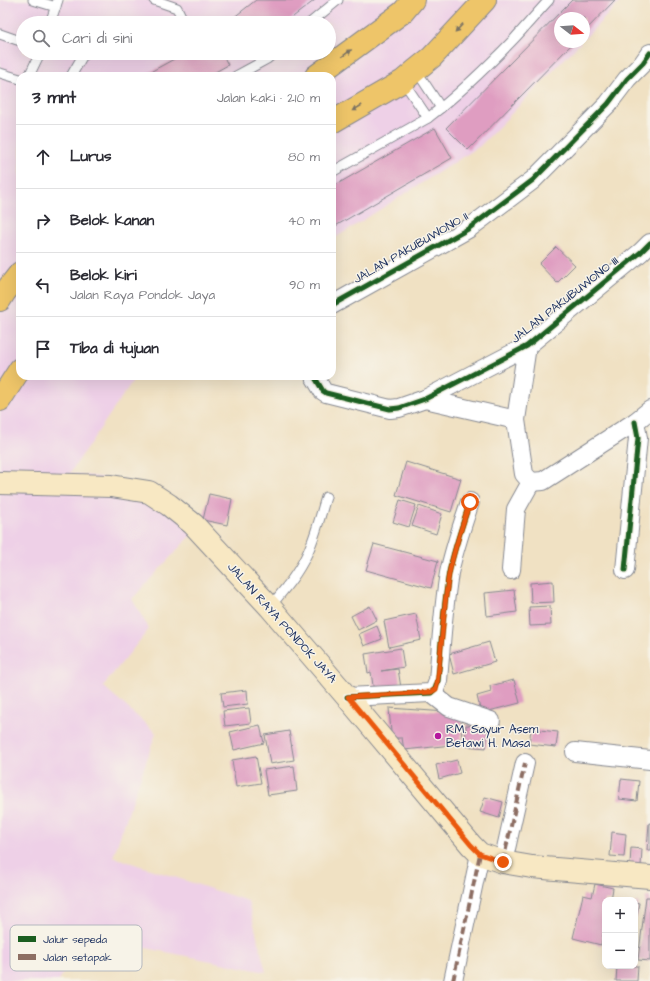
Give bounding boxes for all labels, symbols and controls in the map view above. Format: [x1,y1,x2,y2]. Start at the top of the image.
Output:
north arrow [554,12,590,48]
search box [16,16,336,60]
one-way arrow [454,23,463,33]
icon: search [30,27,52,49]
text: Cari di sini [62,28,132,49]
one-way arrow [342,49,352,57]
text: 3 mnt [32,86,76,110]
text: Jalan kaki · 210 m [217,89,320,107]
one-way arrow [351,104,363,111]
icon: ahead [32,146,54,168]
text: Lurus [70,146,111,167]
text: 80 m [288,148,320,166]
street label: JALAN PAKUBUWONO II [350,208,472,288]
icon: right [32,210,54,232]
text: Belok kanan [70,210,154,231]
text: 40 m [288,212,320,230]
street label: JALAN PAKUBUWONO III [508,253,622,347]
text: Belok kiri [70,265,137,286]
icon: left [32,274,54,296]
text: 90 m [289,276,320,294]
text: Jalan Raya Pondok Jaya [70,286,215,304]
icon: arrive [32,338,54,360]
text: Tiba di tujuan [70,338,159,359]
route start [461,493,479,511]
street label: JALAN RAYA PONDOK JAYA [223,559,341,687]
place label: RM. Sayur Asem Betawi H. Masa [446,721,539,752]
marker: RM. Sayur Asem Betawi H. Masa [433,731,443,741]
route end [494,853,512,871]
map controls [602,897,638,969]
button: + [602,897,638,933]
legend [10,925,142,971]
text: Jalur sepeda [43,932,107,947]
button: − [602,933,638,969]
text: Jalan setapak [43,950,112,965]

